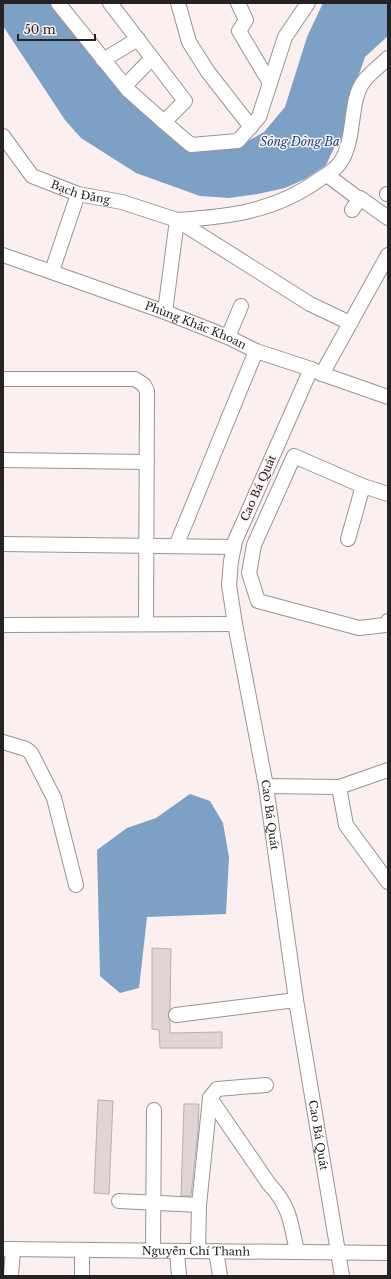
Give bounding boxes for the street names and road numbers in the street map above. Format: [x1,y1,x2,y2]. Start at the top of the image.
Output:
street label: Bạch Đằng [49,177,112,207]
street label: Phùng Khắc Khoan [143,298,249,352]
street label: Cao Bá Quát [237,452,279,523]
street label: Cao Bá Quát [258,778,282,852]
street label: Cao Bá Quát [306,1099,331,1172]
street label: Nguyễn Chí Thanh [142,1243,251,1259]

